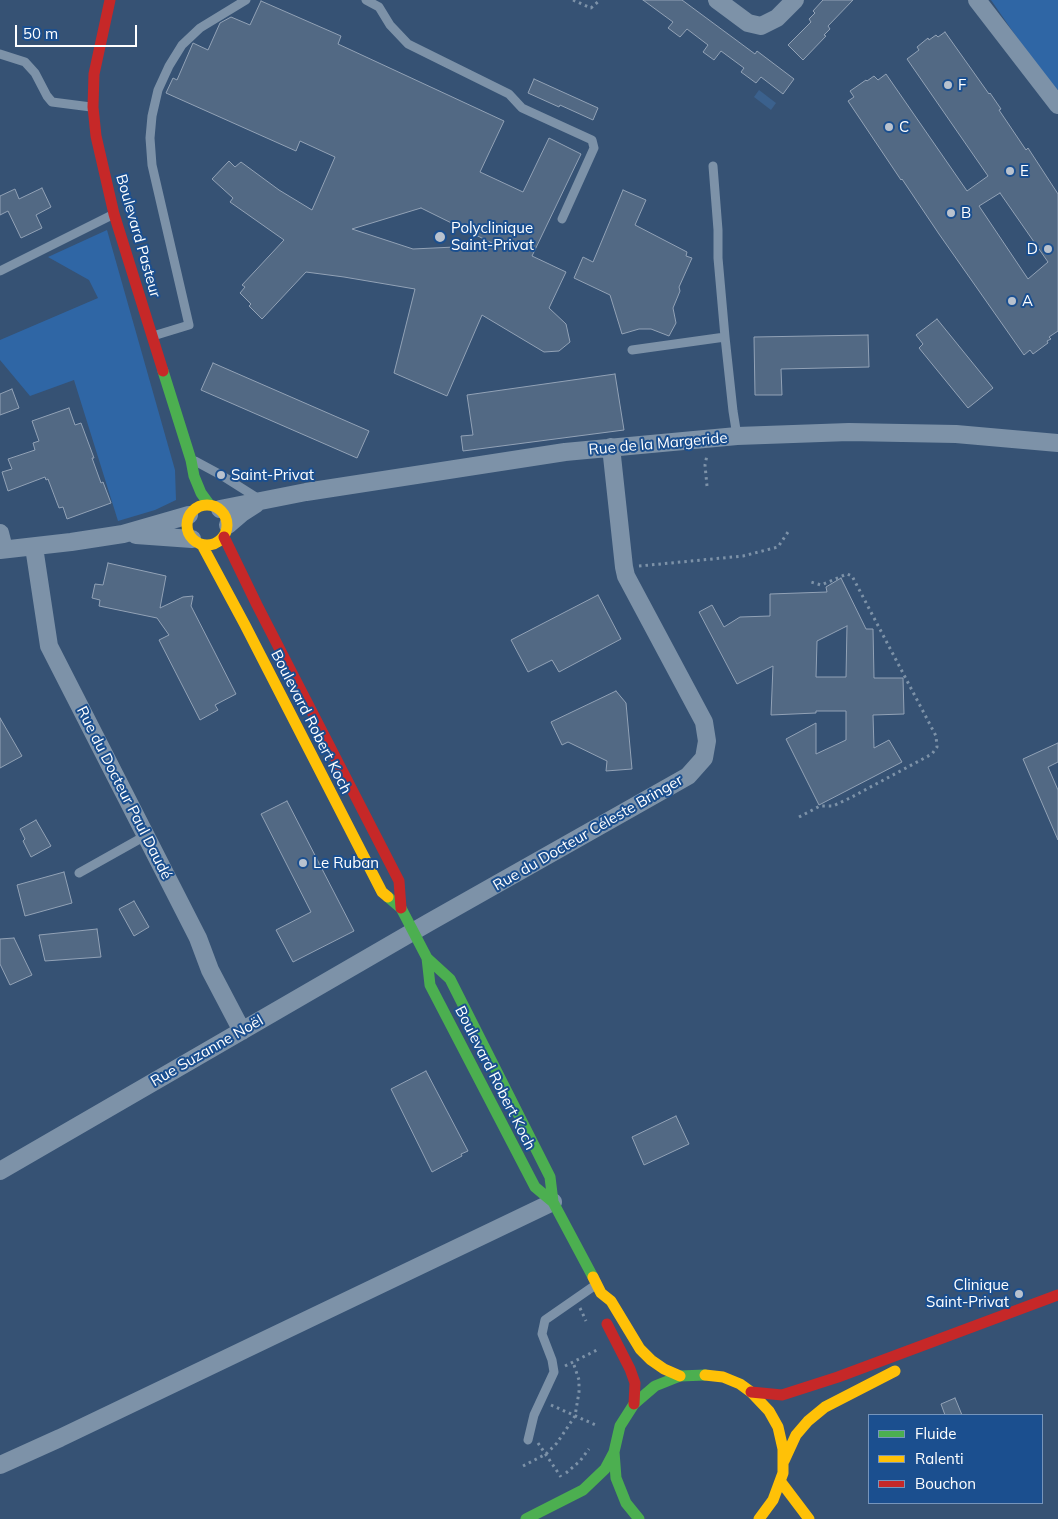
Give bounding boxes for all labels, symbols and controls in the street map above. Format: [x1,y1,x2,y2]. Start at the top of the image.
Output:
scale bar [18,15,140,47]
text: 50 m [23,24,58,43]
place label: F [958,76,966,94]
marker: F [942,79,954,91]
place label: C [899,118,909,136]
marker: C [883,121,895,133]
place label: E [1020,162,1029,180]
marker: E [1004,165,1016,177]
street label: Boulevard Pasteur [112,172,164,300]
place label: B [961,204,971,222]
marker: B [945,207,957,219]
place label: Polyclinique Saint-Privat [451,219,534,254]
marker: Polyclinique Saint-Privat [433,230,447,244]
place label: D [1027,240,1038,258]
marker: D [1042,243,1054,255]
place label: A [1022,292,1033,310]
marker: A [1006,295,1018,307]
street label: Rue de la Margeride [588,429,728,459]
place label: Saint-Privat [231,466,314,484]
marker: Saint-Privat [215,469,227,481]
street label: Boulevard Robert Koch [267,647,355,797]
street label: Rue du Docteur Paul Daudé [72,703,176,883]
street label: Rue du Docteur Céleste Bringer [490,771,686,895]
place label: Le Ruban [313,854,379,872]
marker: Le Ruban [297,857,309,869]
street label: Boulevard Robert Koch [451,1003,539,1153]
street label: Rue Suzanne Noël [148,1011,266,1091]
place label: Clinique Saint-Privat [926,1276,1009,1311]
marker: Clinique Saint-Privat [1013,1288,1025,1300]
legend [868,1414,1043,1504]
text: Fluide [915,1424,956,1443]
text: Ralenti [915,1449,964,1468]
text: Bouchon [915,1474,976,1493]

